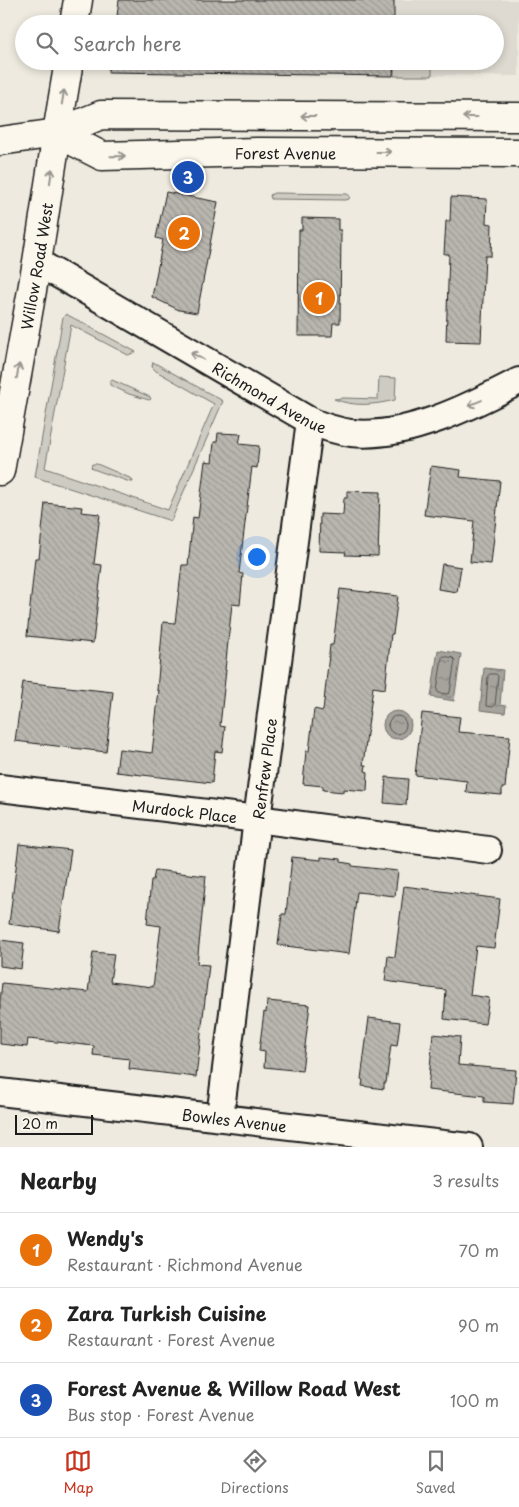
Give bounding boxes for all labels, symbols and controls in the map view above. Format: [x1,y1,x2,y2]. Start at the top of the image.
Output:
search box [15,15,504,70]
icon: search [33,29,61,57]
text: Search here [73,29,182,57]
one-way arrow [59,90,69,106]
one-way arrow [300,111,316,121]
one-way arrow [463,112,479,122]
street label: Forest Avenue [234,140,336,164]
one-way arrow [376,147,392,157]
one-way arrow [110,151,126,161]
pin: 3 [172,158,204,196]
one-way arrow [46,169,56,185]
street label: Willow Road West [14,201,58,332]
pin: 2 [168,214,200,252]
pin: 1 [303,279,335,317]
one-way arrow [191,350,205,360]
street label: Richmond Avenue [208,355,330,438]
one-way arrow [13,363,23,379]
one-way arrow [468,399,483,409]
your location [244,544,270,570]
street label: Renfrew Place [246,717,282,821]
street label: Murdock Place [131,793,239,828]
street label: Bowles Avenue [181,1102,288,1137]
scale bar [15,1112,92,1135]
text: 20 m [22,1113,58,1134]
text: Nearby [20,1164,97,1196]
text: 3 results [432,1168,499,1192]
text: Wendy's [67,1224,144,1252]
text: 1 [32,1238,40,1262]
text: 70 m [459,1238,499,1262]
text: Restaurant · Richmond Avenue [67,1252,303,1276]
text: Zara Turkish Cuisine [67,1299,266,1327]
text: 2 [30,1313,42,1337]
text: 90 m [458,1313,499,1337]
text: Restaurant · Forest Avenue [67,1327,275,1351]
text: Forest Avenue & Willow Road West [67,1374,401,1402]
text: 3 [31,1388,41,1412]
text: 100 m [450,1388,499,1412]
text: Bus stop · Forest Avenue [67,1402,255,1426]
tab: Map [64,1447,93,1498]
tab: Directions [221,1447,289,1498]
tab: Saved [416,1447,455,1498]

